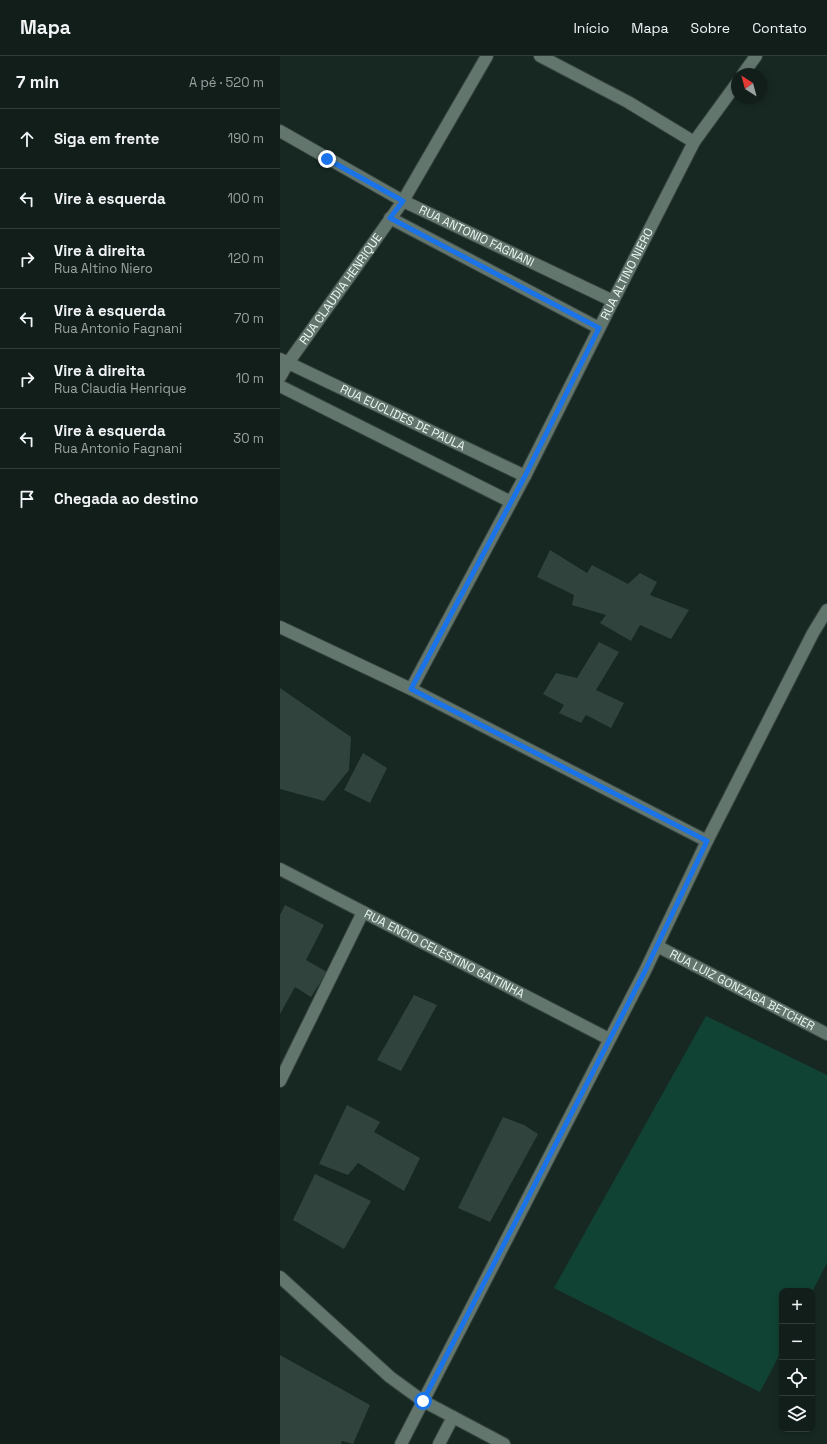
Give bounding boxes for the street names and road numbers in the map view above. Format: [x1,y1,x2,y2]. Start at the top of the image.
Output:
street label: RUA ANTONIO FAGNANI [416,202,537,270]
street label: RUA ALTINO NIERO [597,225,657,323]
street label: RUA CLAUDIA HENRIQUE [296,230,386,348]
street label: RUA EUCLIDES DE PAULA [337,381,468,455]
street label: RUA ENCIO CELESTINO GAITINHA [362,906,528,1002]
street label: RUA LUIZ GONZAGA BETCHER [667,946,818,1034]

